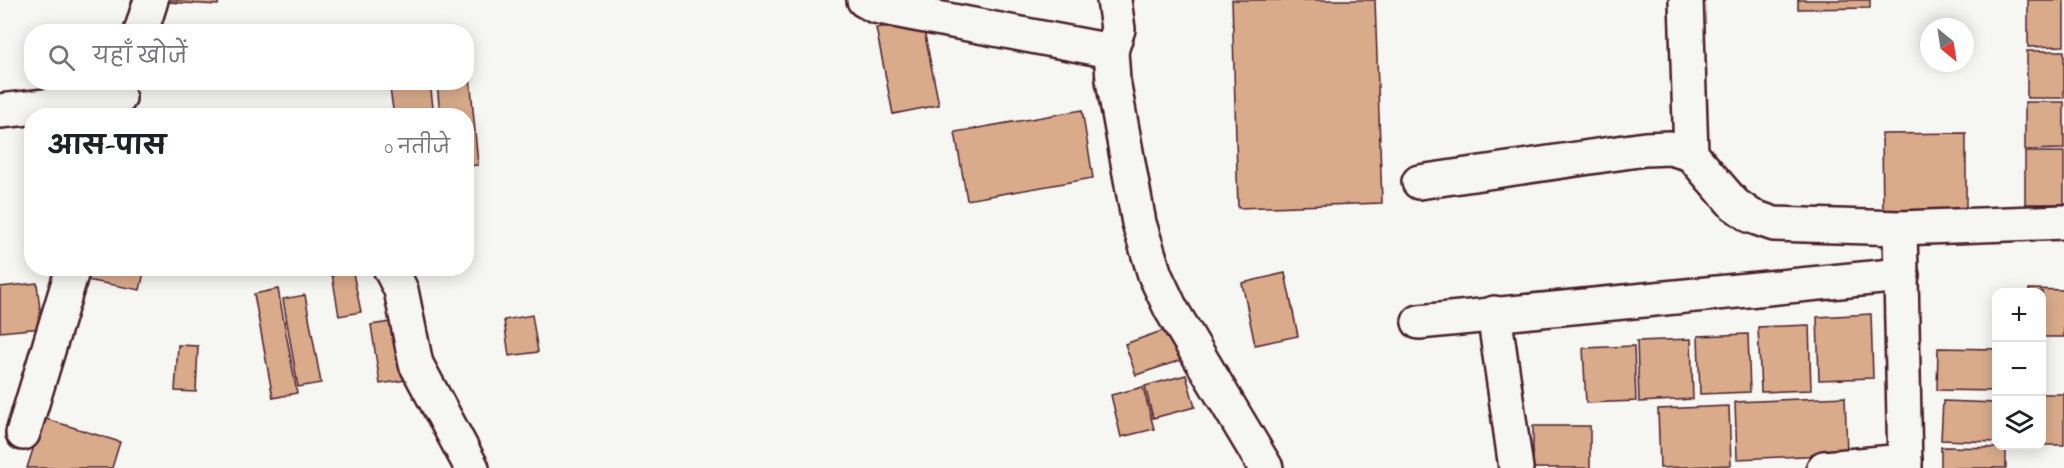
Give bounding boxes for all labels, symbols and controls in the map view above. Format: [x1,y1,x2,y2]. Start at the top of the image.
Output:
north arrow [1920,18,1974,72]
search box [24,24,474,90]
icon: search [45,41,78,74]
text: यहाँ खोजें [93,42,187,74]
text: आस-पास [48,129,166,167]
text: 0 नतीजे [385,134,450,163]
map controls [1992,288,2046,450]
button: + [1992,288,2046,342]
button: − [1992,342,2046,396]
button: layers [1992,396,2046,450]

